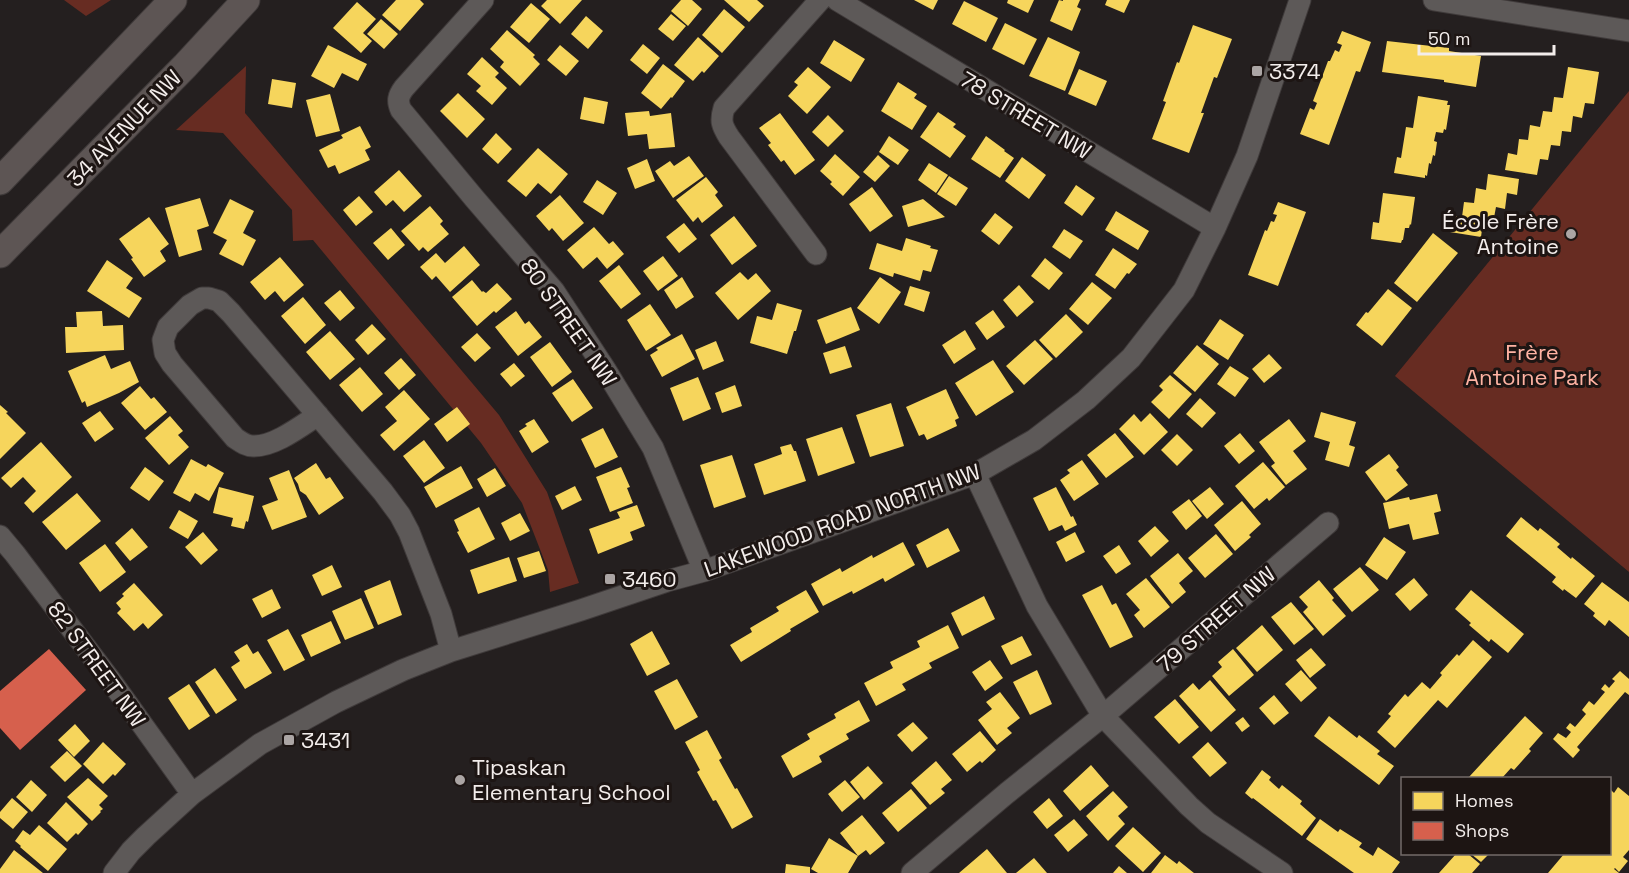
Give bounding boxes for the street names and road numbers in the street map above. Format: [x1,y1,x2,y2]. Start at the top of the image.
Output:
street label: 34 AVENUE NW [61,64,187,192]
street label: 78 STREET NW [955,65,1097,165]
street label: 80 STREET NW [515,253,623,391]
street label: LAKEWOOD ROAD NORTH NW [700,457,984,583]
street label: 79 STREET NW [1151,560,1281,678]
street label: 82 STREET NW [42,596,152,732]

